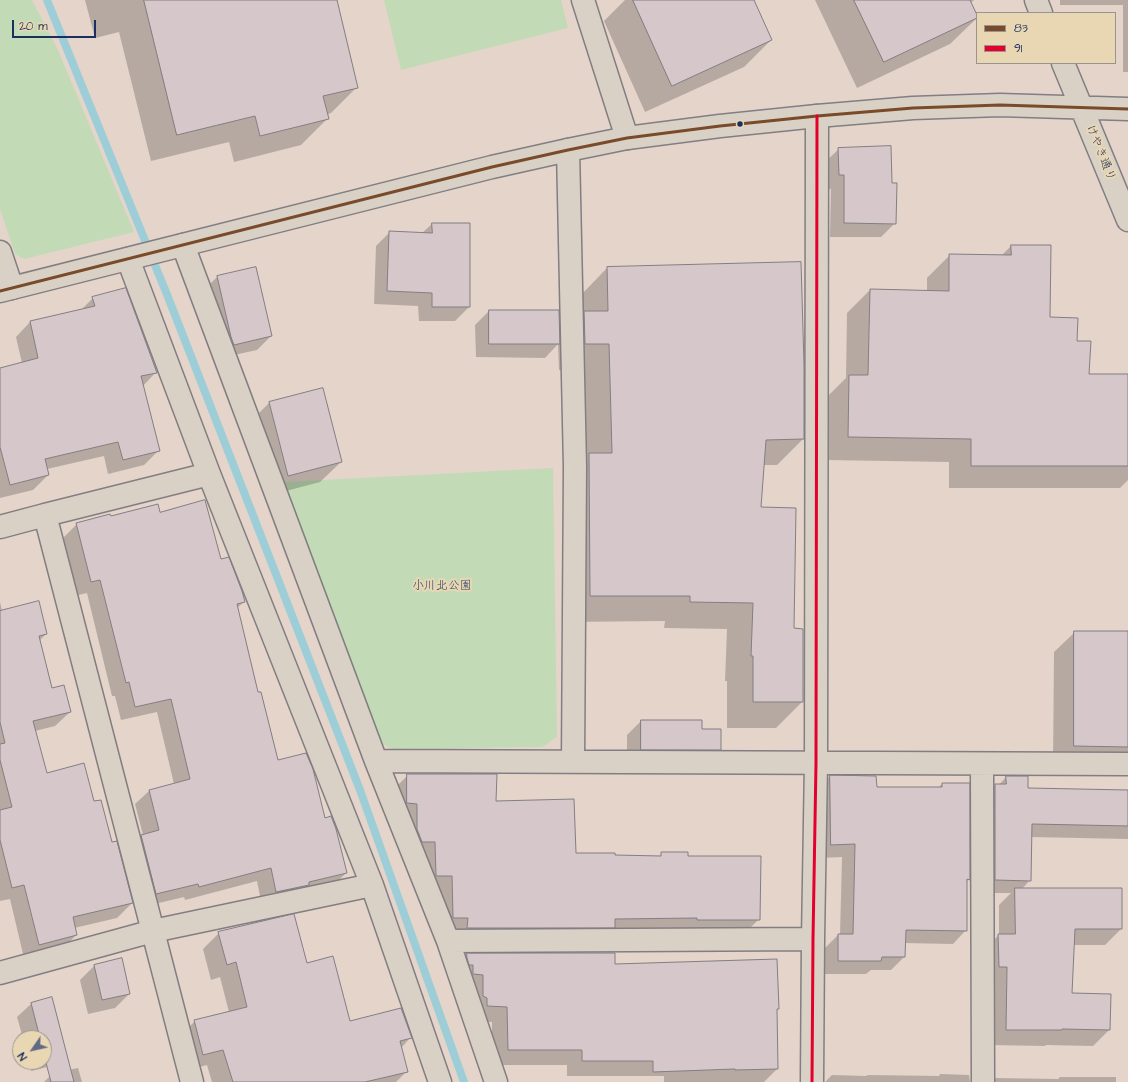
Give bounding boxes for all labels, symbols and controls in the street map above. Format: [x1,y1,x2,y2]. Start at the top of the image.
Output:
scale bar [14,12,98,38]
legend [976,12,1116,64]
text: 20 m [19,18,48,35]
text: 83 [1014,20,1028,37]
text: 91 [1014,40,1022,57]
unlabelled marker [735,119,745,129]
street label: けやき通り [1082,122,1118,184]
park label: 小川北公園 [412,579,472,593]
north arrow [12,1030,52,1070]
text: N [14,1049,31,1063]

